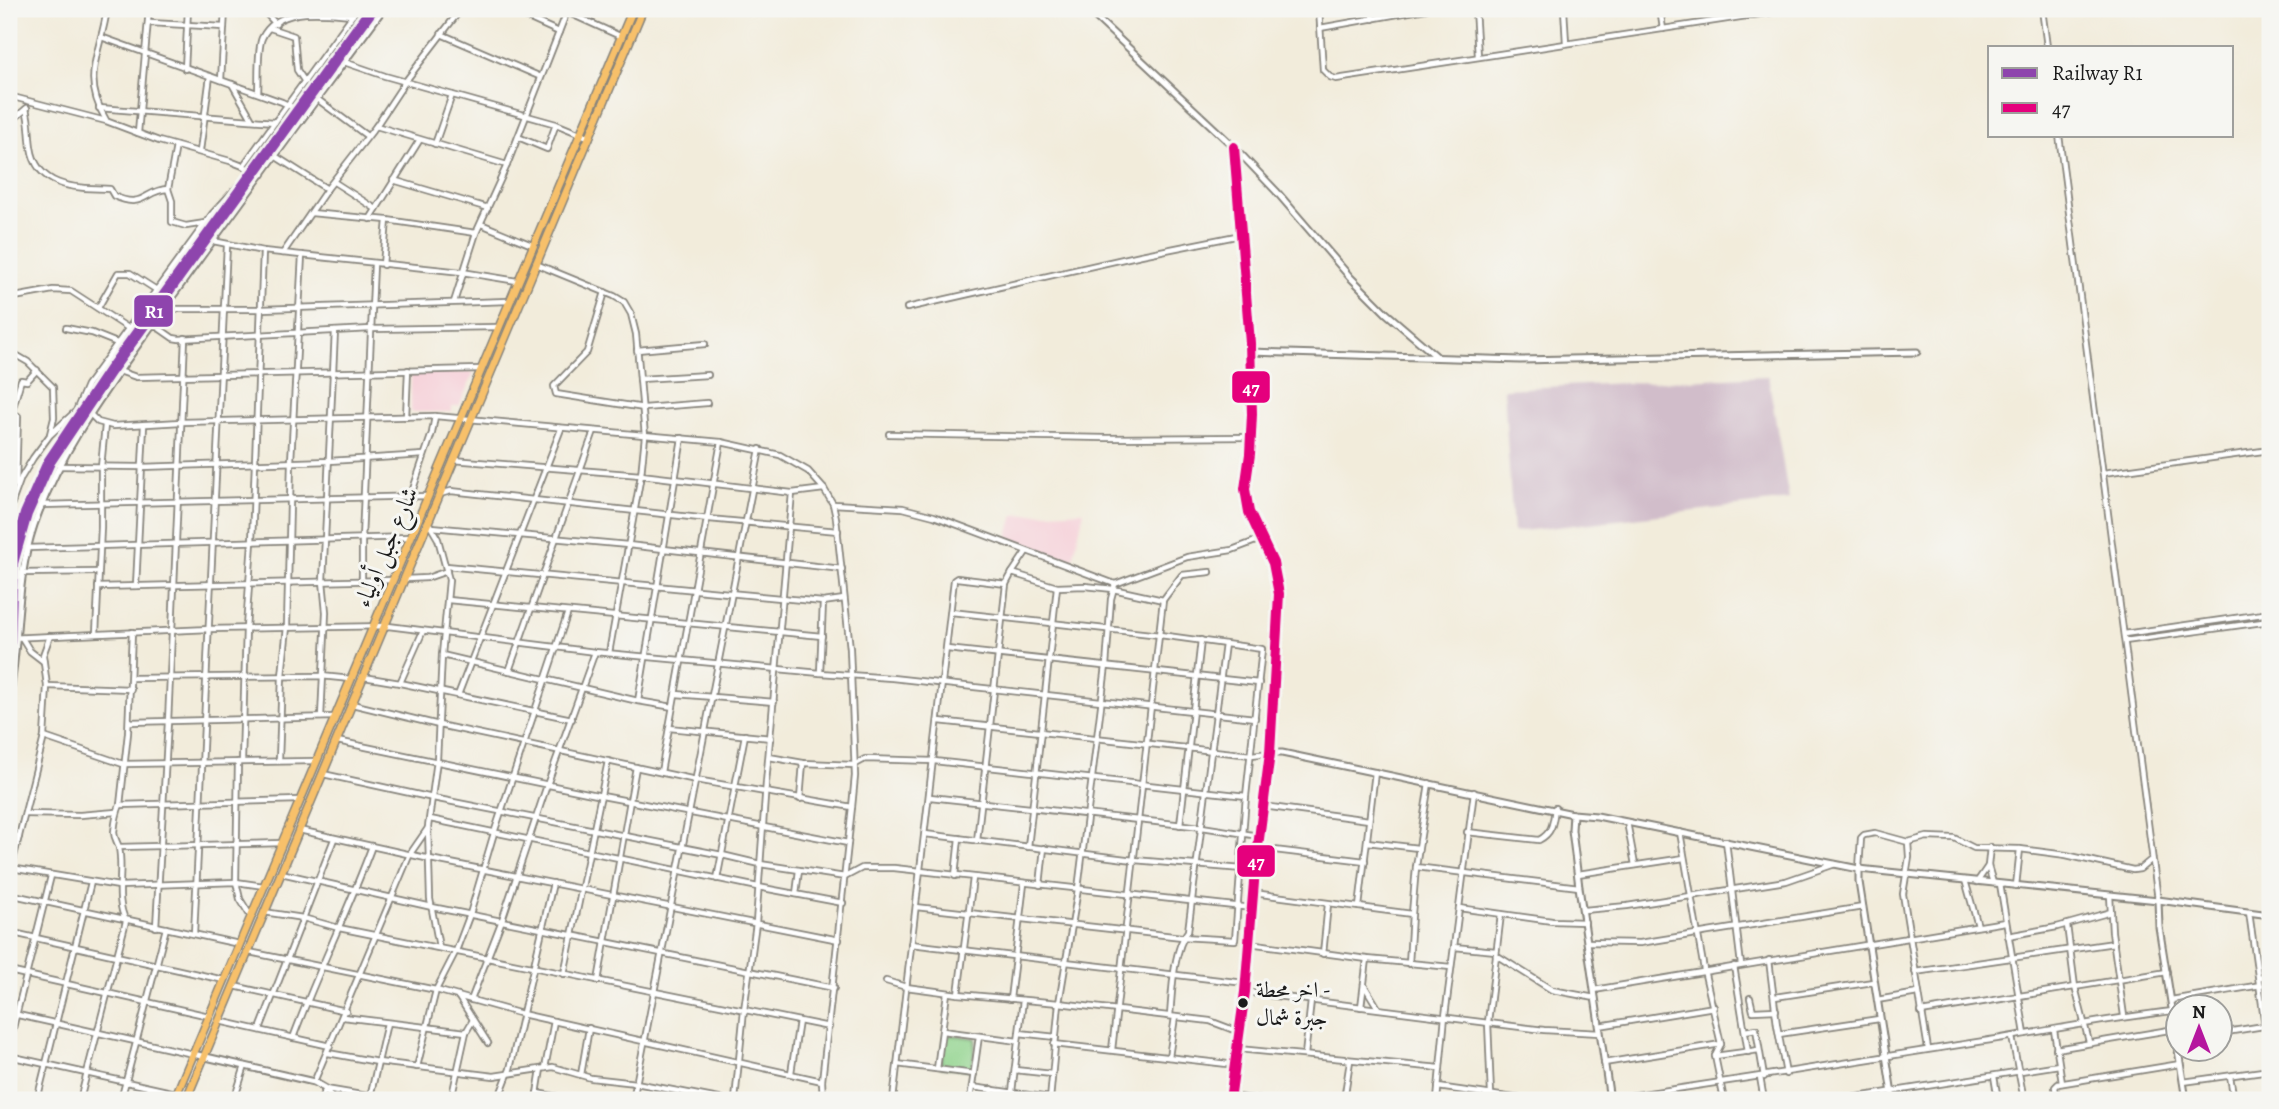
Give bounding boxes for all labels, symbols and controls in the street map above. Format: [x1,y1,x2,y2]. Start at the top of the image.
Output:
legend [1988,46,2234,136]
text: Railway R1 [2052,59,2143,87]
text: 47 [2052,95,2071,123]
line badge: R1 [133,294,174,328]
text: R1 [145,299,164,325]
line badge: 47 [1231,370,1271,404]
text: 47 [1242,375,1260,401]
street label: شارع جبل أولياء [345,481,429,614]
line badge: 47 [1236,844,1276,878]
text: 47 [1247,849,1265,875]
place label: اخر محطة - جبرة شمال [1256,975,1331,1033]
north arrow [2164,993,2234,1064]
marker: اخر محطة - جبرة شمال [1236,996,1250,1010]
text: N [2192,999,2206,1025]

